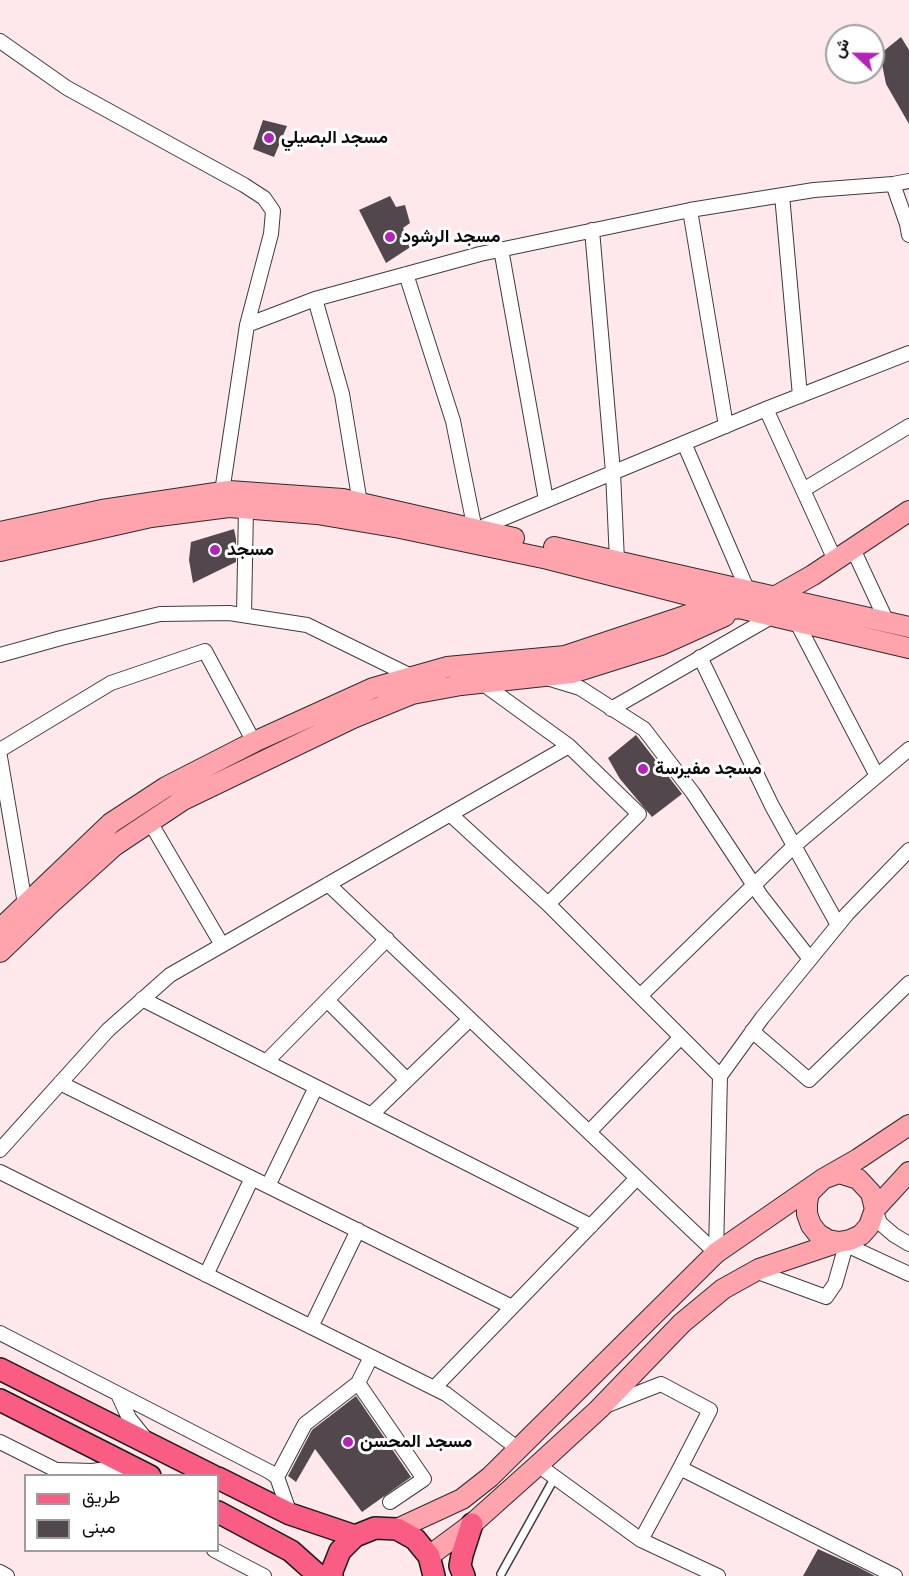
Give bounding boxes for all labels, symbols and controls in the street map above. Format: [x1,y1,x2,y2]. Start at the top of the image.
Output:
north arrow [825,24,885,84]
text: ش [827,35,853,61]
place label: مسجد البصيلي [281,127,388,149]
marker: مسجد البصيلي [262,131,276,145]
place label: مسجد الرشود [402,226,500,248]
marker: مسجد الرشود [383,230,397,244]
place label: مسجد [227,539,274,561]
marker: مسجد [208,543,222,557]
place label: مسجد مفيرسة [655,758,762,780]
marker: مسجد مفيرسة [636,762,650,776]
place label: مسجد المحسن [360,1431,472,1453]
marker: مسجد المحسن [341,1435,355,1449]
legend [24,1474,219,1552]
text: طريق [82,1485,120,1508]
text: مبنى [82,1515,116,1538]

